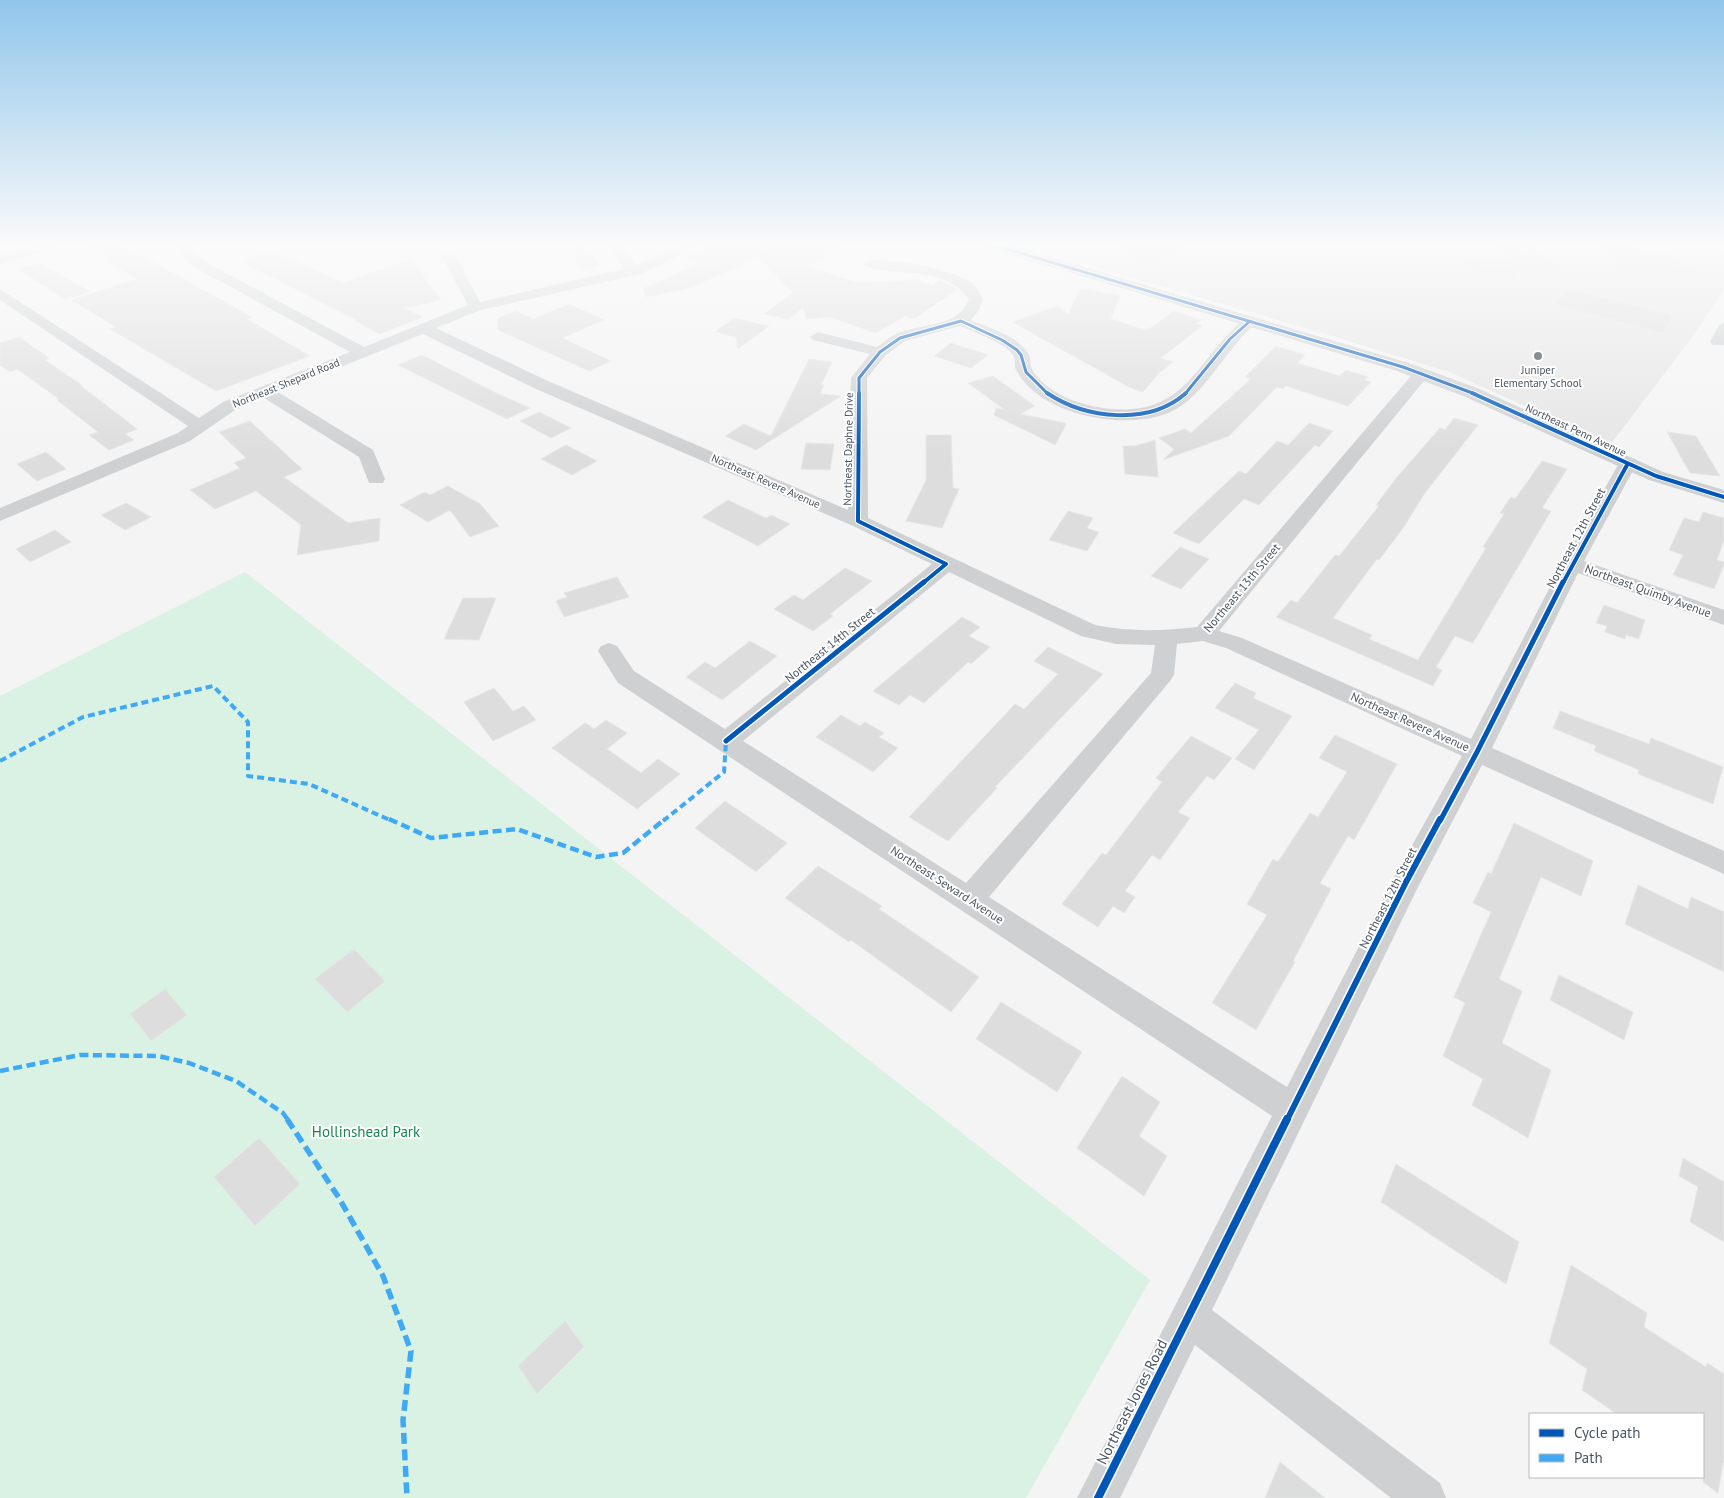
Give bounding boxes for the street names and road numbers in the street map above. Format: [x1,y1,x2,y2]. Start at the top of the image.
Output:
street label: Northeast Shepard Road [230,355,342,411]
street label: Northeast Daphne Drive [840,392,856,506]
street label: Northeast Penn Avenue [1523,400,1629,460]
street label: Northeast Revere Avenue [709,451,823,512]
street label: Northeast 12th Street [1543,485,1608,591]
street label: Northeast 13th Street [1200,540,1283,635]
street label: Northeast Quimby Avenue [1583,561,1713,620]
street label: Northeast 14th Street [782,604,878,686]
street label: Northeast Revere Avenue [1348,689,1472,755]
street label: Northeast Seward Avenue [888,842,1007,927]
street label: Northeast 12th Street [1356,845,1420,951]
street label: Northeast Jones Road [1092,1336,1171,1467]

